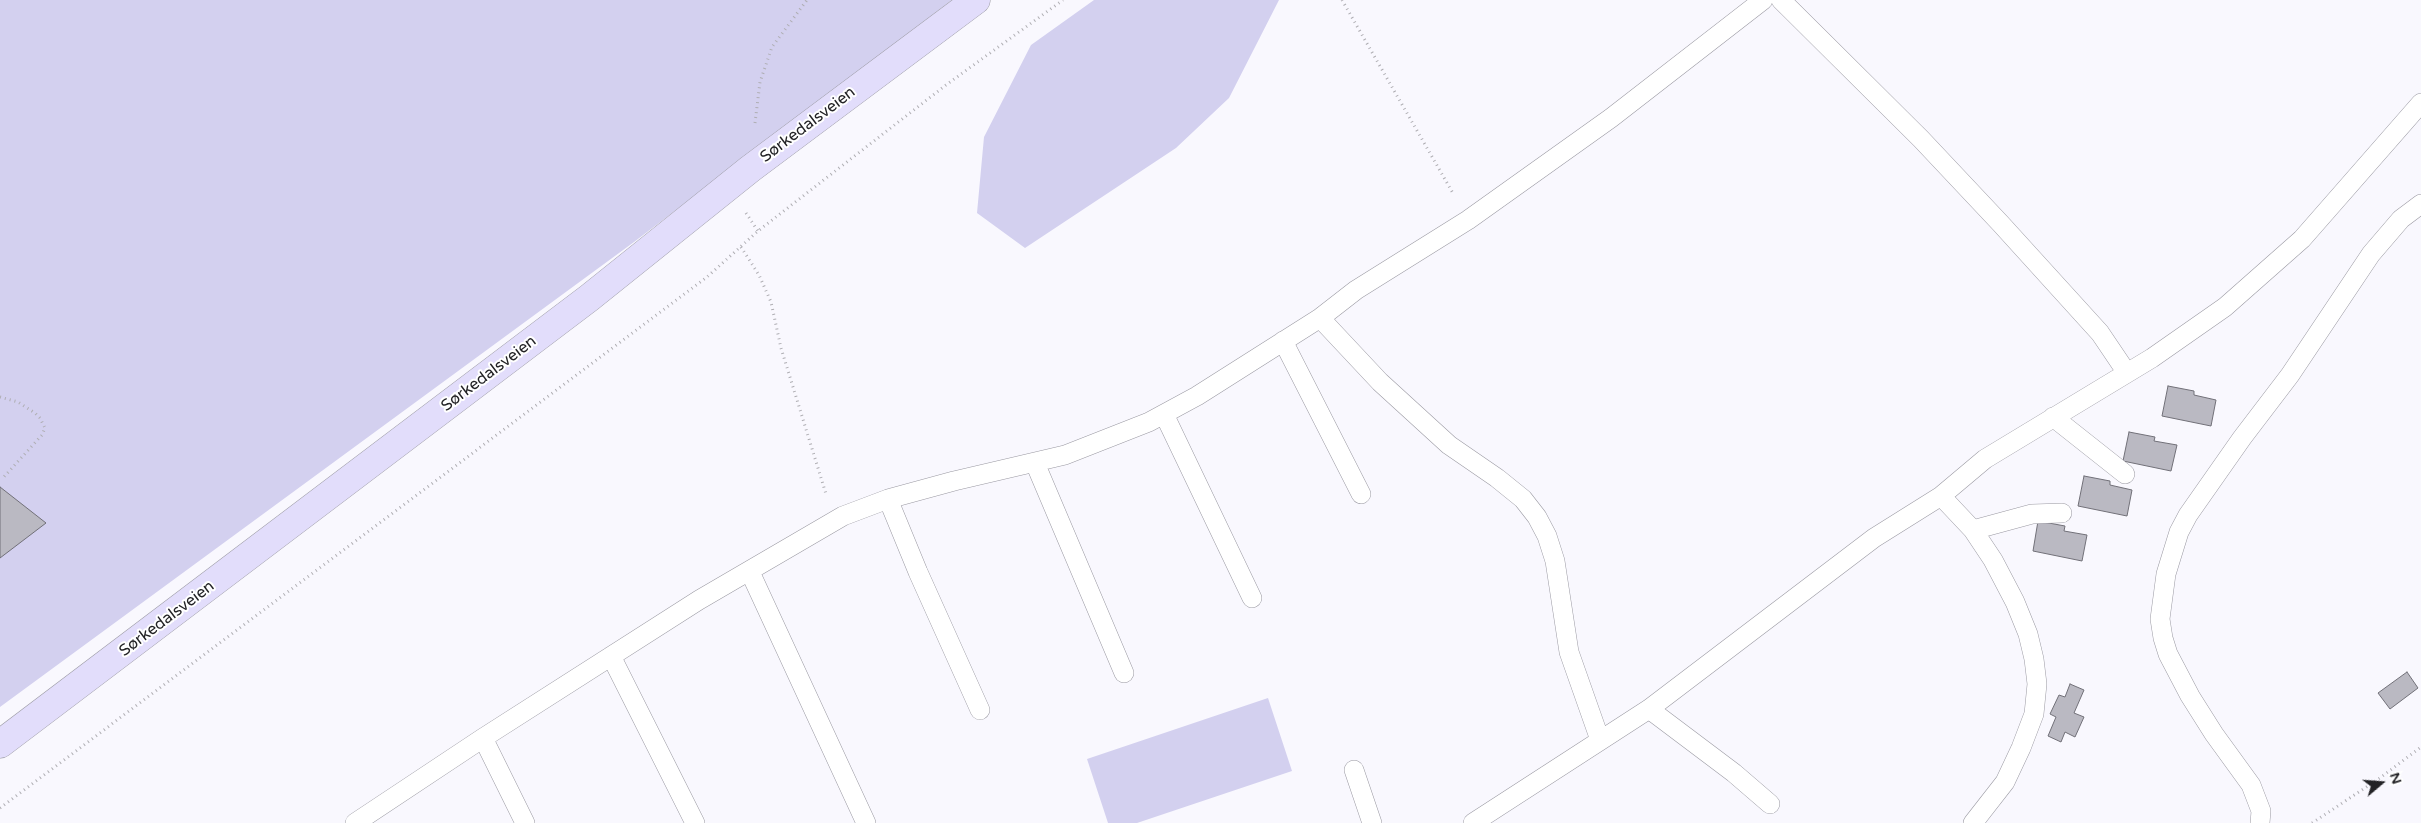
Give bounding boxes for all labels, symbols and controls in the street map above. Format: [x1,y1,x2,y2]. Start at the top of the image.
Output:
street label: Sørkedalsveien [757,83,859,167]
street label: Sørkedalsveien [438,332,540,416]
street label: Sørkedalsveien [116,577,218,661]
north arrow [2356,758,2406,808]
text: N [2386,770,2406,786]

